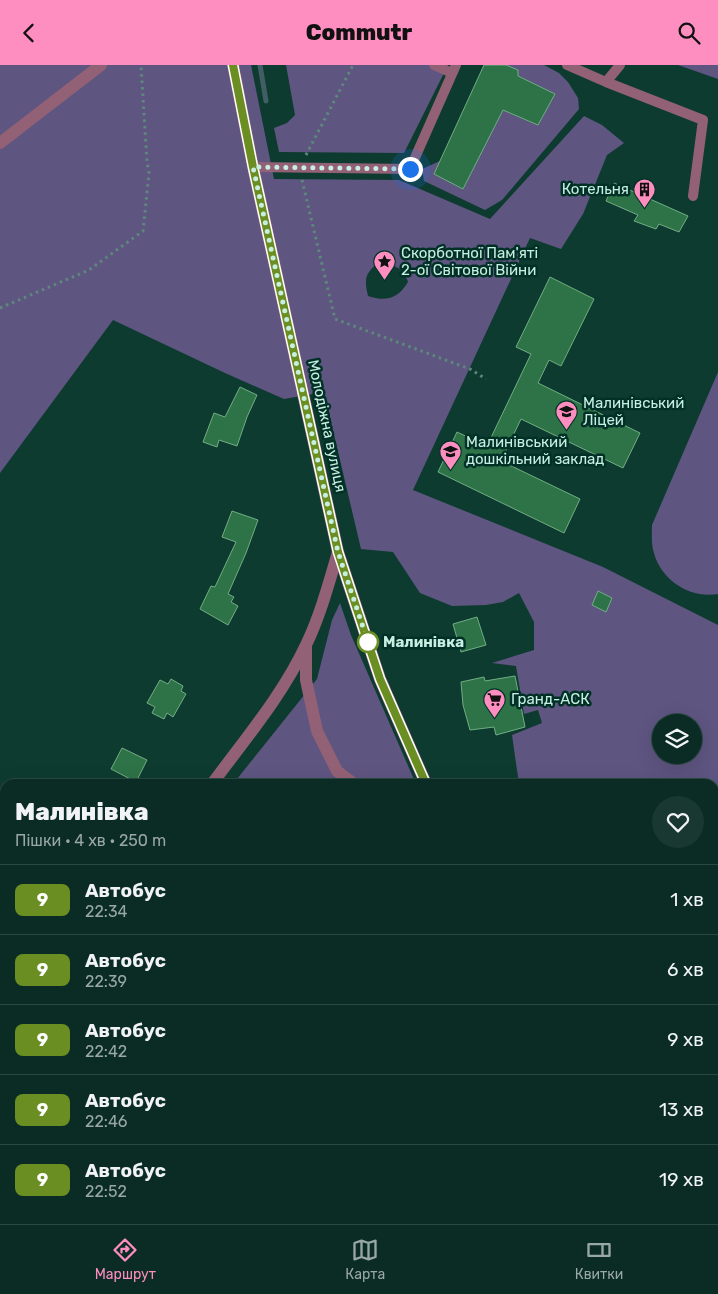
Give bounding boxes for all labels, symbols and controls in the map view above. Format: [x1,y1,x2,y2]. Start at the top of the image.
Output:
icon: back [15,19,43,47]
text: Commutr [306,19,412,46]
icon: search [675,19,703,47]
your location [398,157,423,182]
building icon: Котельня [633,177,657,208]
place label: Котельня [562,180,629,198]
place label: Скорботної Пам'яті 2-ої Світової Війни [401,244,538,279]
place icon: Скорботної Пам'яті 2-ої Світової Війни [373,250,397,281]
street label: Молодіжна вулиця [304,358,350,494]
place label: Малинівський Ліцей [583,394,684,429]
school or university icon: Малинівський Ліцей [555,400,579,431]
place label: Малинівський дошкільний заклад [466,433,604,468]
school or university icon: Малинівський дошкільний заклад [438,439,462,470]
marker: Малинівка [357,631,379,653]
place label: Малинівка [383,633,464,651]
supermarket icon: Гранд-АСК [483,687,507,718]
place label: Гранд-АСК [511,690,590,708]
map controls [652,714,702,764]
button: layers [652,714,702,764]
button: heart [652,796,704,848]
text: Малинівка [15,798,149,826]
text: Пішки · 4 хв · 250 m [15,831,166,850]
text: Автобус [85,879,166,902]
text: 1 хв [670,888,704,911]
text: 9 [37,889,48,911]
text: 22:34 [85,902,127,921]
text: Автобус [85,949,166,972]
text: 6 хв [667,958,704,981]
text: 9 [37,959,48,981]
text: 22:39 [85,972,127,991]
text: Автобус [85,1019,166,1042]
text: 9 хв [667,1028,704,1051]
text: 9 [37,1029,48,1051]
text: 22:42 [85,1042,127,1061]
text: Автобус [85,1089,166,1112]
text: 13 хв [659,1098,704,1121]
text: 9 [37,1099,48,1121]
text: 22:46 [85,1112,127,1131]
text: Автобус [85,1159,166,1182]
text: 19 хв [659,1168,704,1191]
text: 9 [37,1169,48,1191]
text: 22:52 [85,1182,127,1201]
tab: Маршрут [95,1236,156,1283]
tab: Карта [345,1236,385,1283]
tab: Квитки [575,1236,623,1283]

